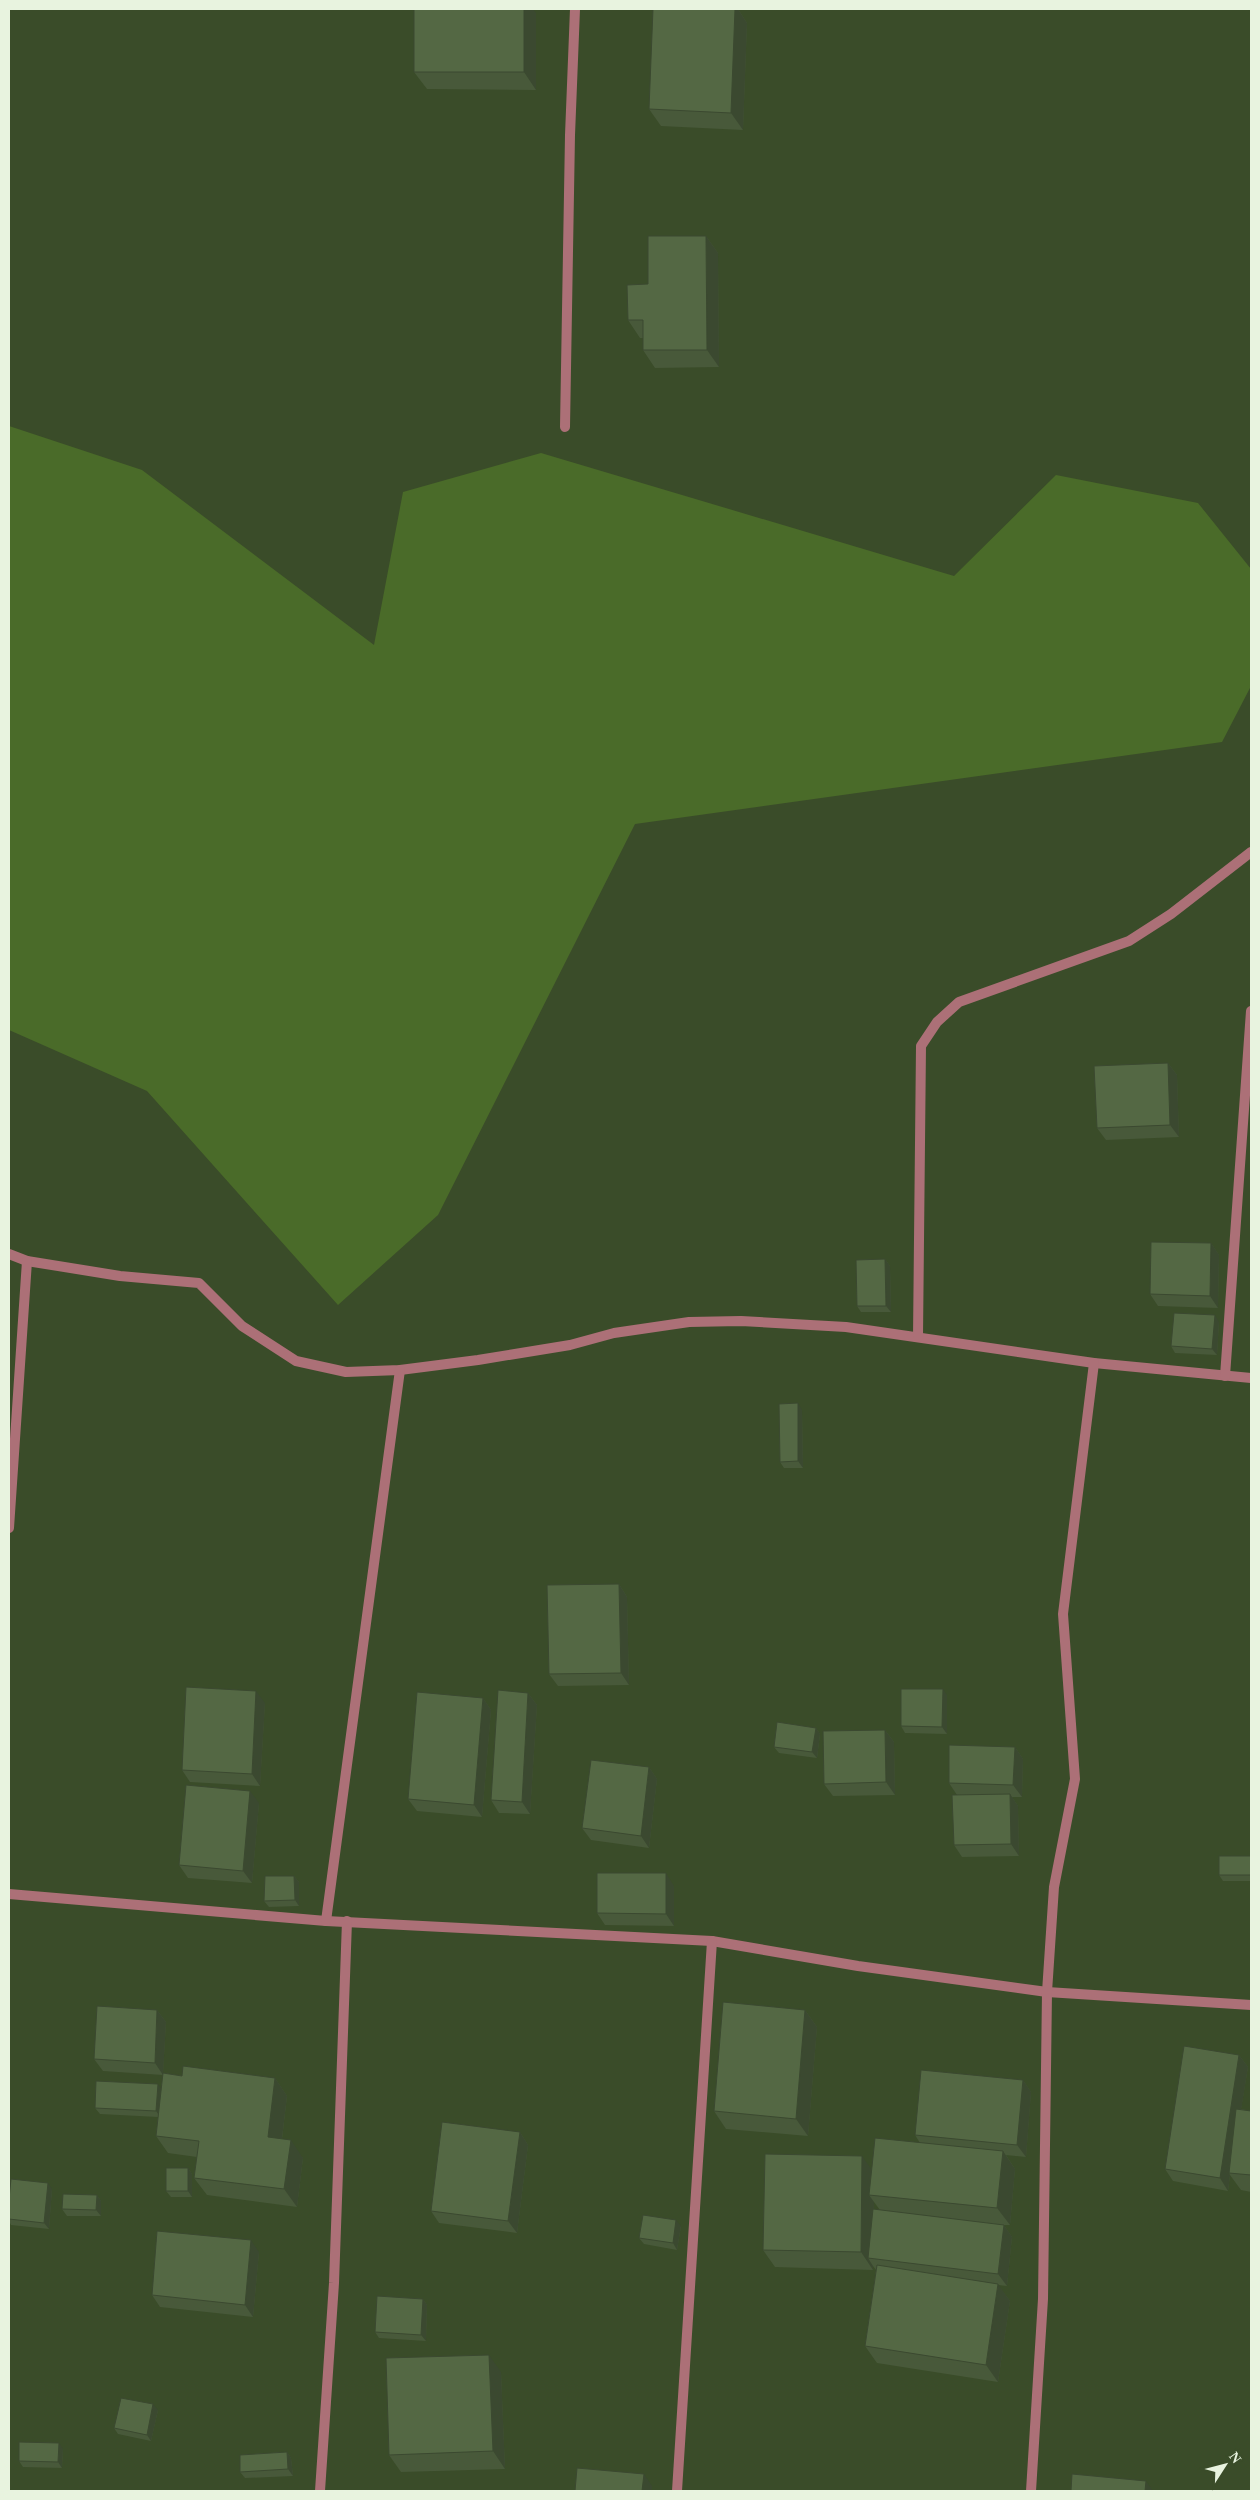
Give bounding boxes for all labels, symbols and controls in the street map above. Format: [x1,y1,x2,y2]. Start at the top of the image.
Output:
north arrow [1200,2440,1250,2490]
text: N [1226,2449,1244,2466]

